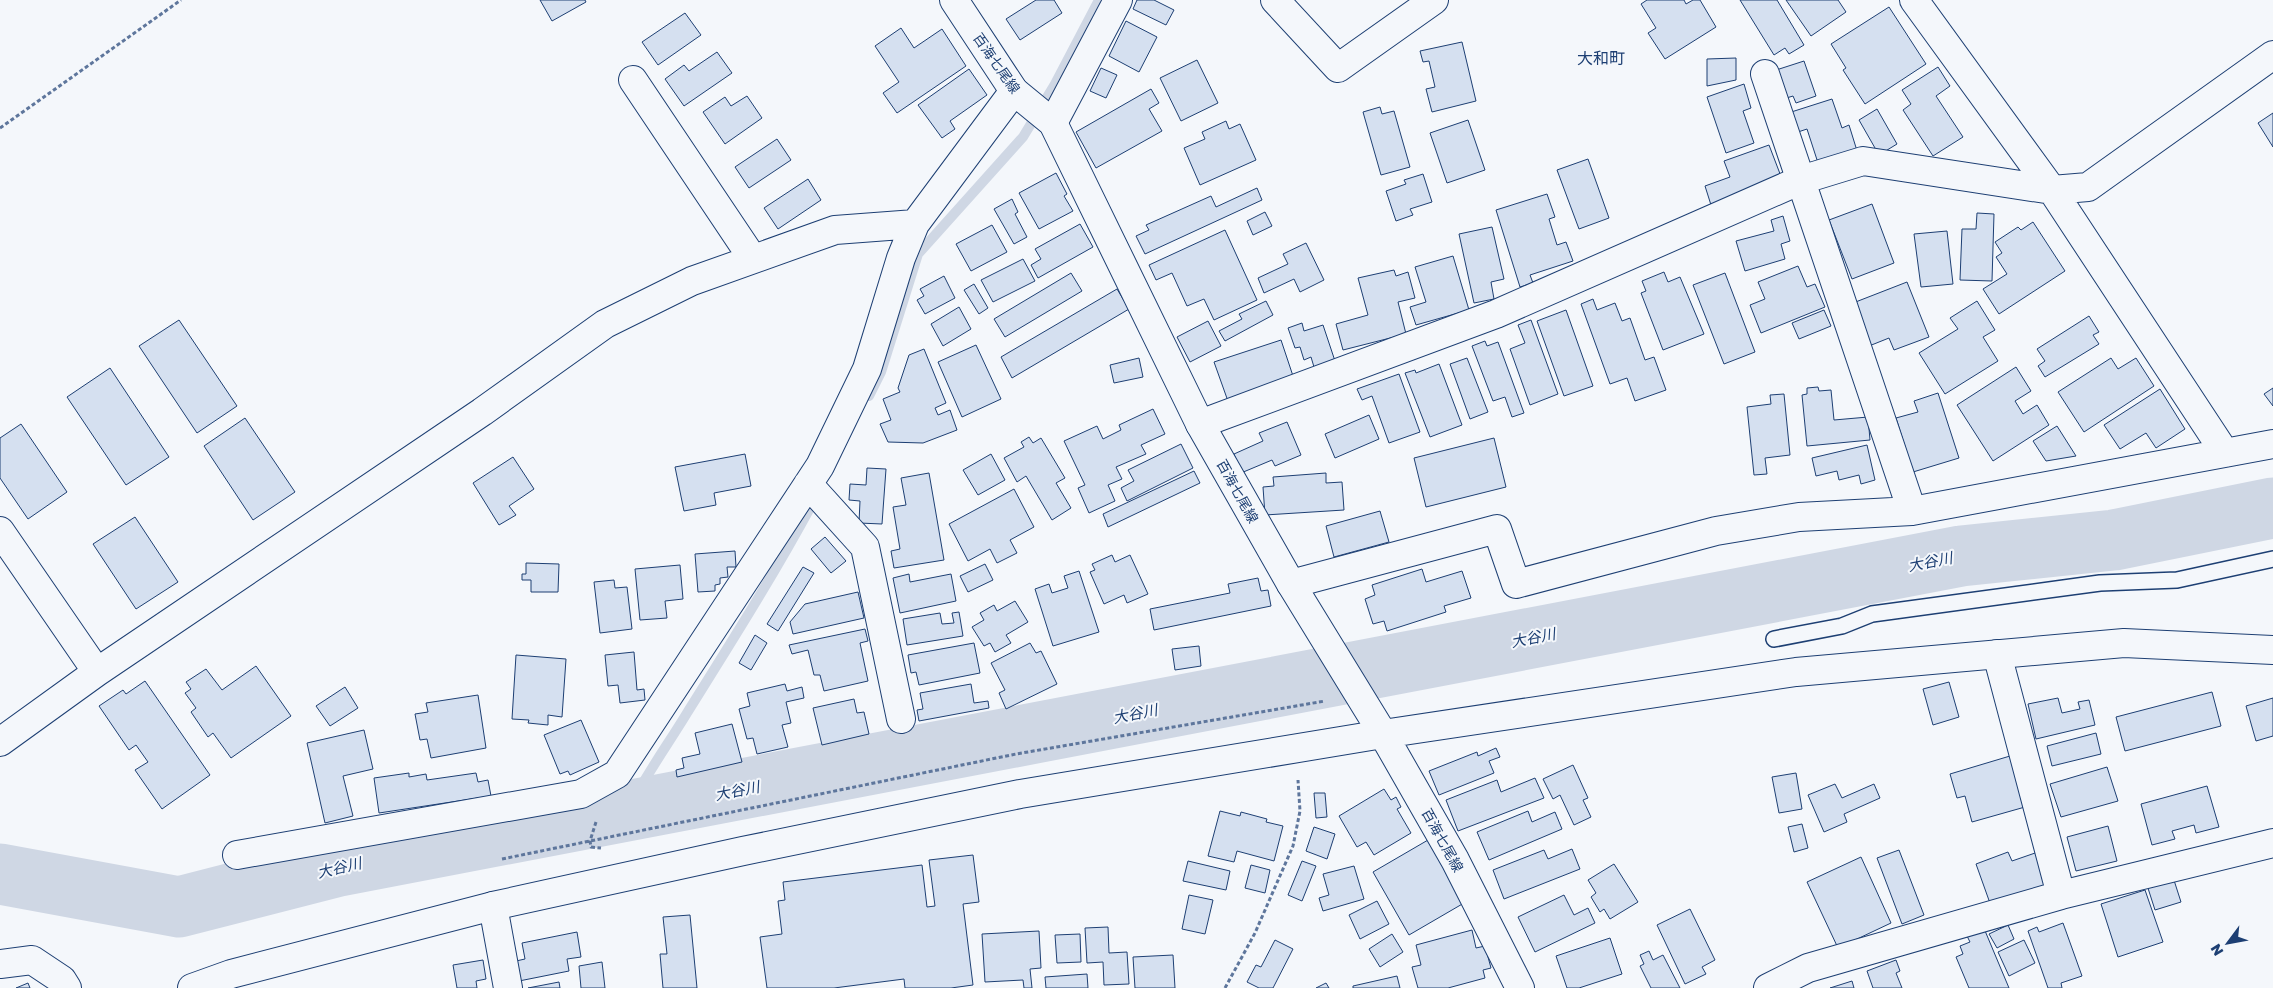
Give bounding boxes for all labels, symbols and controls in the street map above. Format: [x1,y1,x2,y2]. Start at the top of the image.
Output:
street label: 百海七尾線 [970,29,1024,97]
district label: 大和町 [1577,48,1625,68]
street label: 百海七尾線 [1214,456,1262,526]
water label: 大谷川 [1906,547,1956,574]
water label: 大谷川 [1509,623,1559,650]
water label: 大谷川 [1111,699,1161,726]
water label: 大谷川 [713,776,763,803]
street label: 百海七尾線 [1419,805,1467,875]
water label: 大谷川 [315,853,365,881]
north arrow [2203,918,2253,968]
text: N [2207,941,2227,959]

